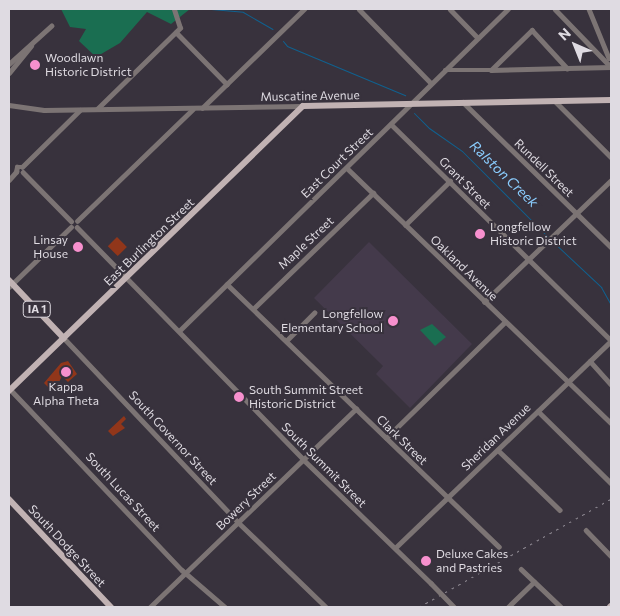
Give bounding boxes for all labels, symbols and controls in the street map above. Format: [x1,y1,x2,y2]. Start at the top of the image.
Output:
north arrow [550,20,600,70]
text: N [555,24,574,44]
place label: Woodlawn Historic District [45,51,132,79]
marker: Woodlawn Historic District [29,59,41,71]
street label: Muscatine Avenue [260,88,360,104]
street label: East Court Street [298,125,376,201]
street label: Rundell Street [511,136,577,200]
water label: Ralston Creek [466,137,542,211]
street label: Grant Street [436,154,494,212]
street label: East Burlington Street [101,195,197,289]
street label: Maple Street [275,214,337,272]
place label: Longfellow Historic District [490,220,577,248]
marker: Longfellow Historic District [474,228,486,240]
street label: Oakland Avenue [427,232,501,304]
place label: Linsay House [33,233,68,261]
marker: Linsay House [72,241,84,253]
road number: IA 1 [22,300,52,318]
place label: Longfellow Elementary School [281,307,383,335]
marker: Longfellow Elementary School [387,315,399,327]
marker: Kappa Alpha Theta [60,366,72,378]
place label: Kappa Alpha Theta [33,380,99,408]
place label: South Summit Street Historic District [249,383,363,411]
street label: South Governor Street [126,388,220,488]
marker: South Summit Street Historic District [233,391,245,403]
street label: Sheridan Avenue [458,400,534,474]
street label: Clark Street [374,412,430,468]
street label: South Summit Street [279,420,369,510]
street label: South Lucas Street [83,450,163,534]
street label: Bowery Street [213,469,279,533]
street label: South Dodge Street [25,502,109,590]
place label: Deluxe Cakes and Pastries [436,547,508,575]
marker: Deluxe Cakes and Pastries [420,555,432,567]

